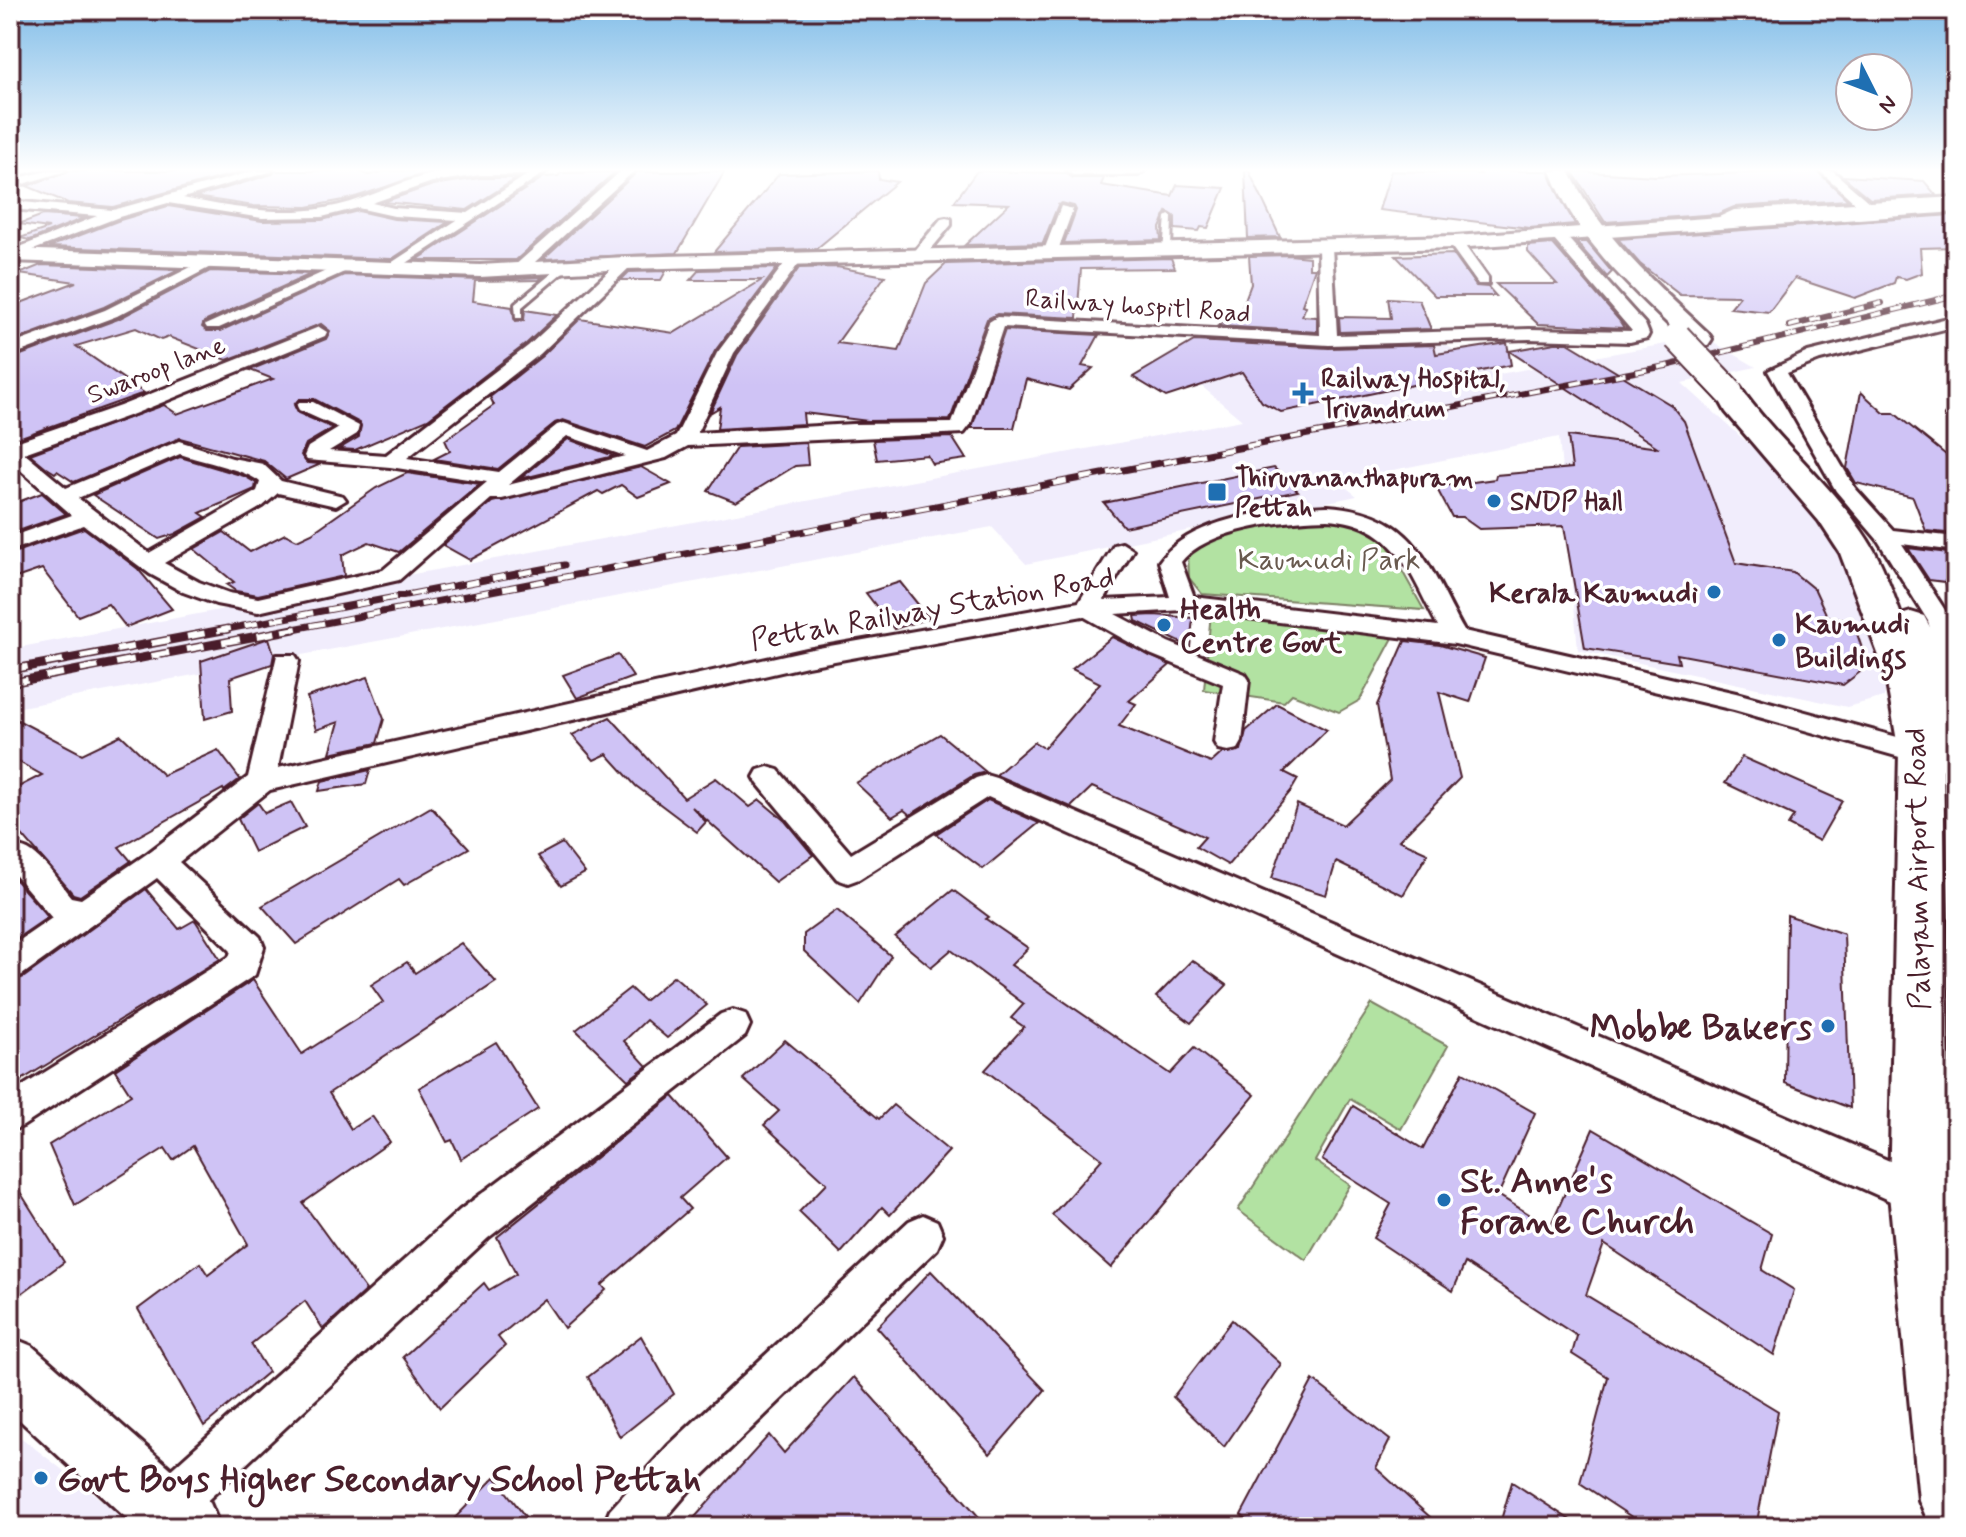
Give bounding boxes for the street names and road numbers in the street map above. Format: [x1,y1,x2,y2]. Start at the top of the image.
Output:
street label: Railway hospitl Road [1024,282,1252,332]
street label: Swaroop lane [83,329,231,413]
street label: Pettah Railway Station Road [748,558,1117,661]
street label: Palayam Airport Road [1897,727,1940,1011]

